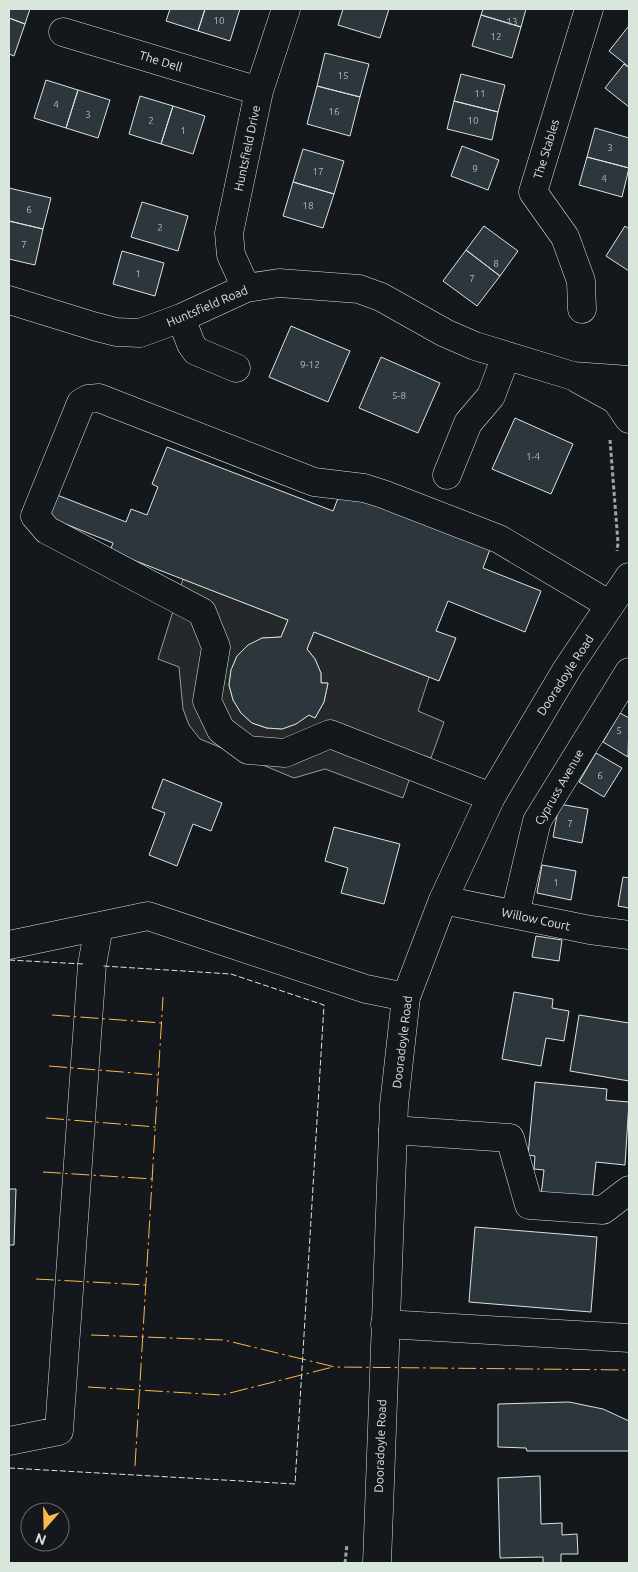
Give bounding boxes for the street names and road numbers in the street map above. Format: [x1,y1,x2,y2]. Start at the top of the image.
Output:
street label: The Dell [138,48,184,74]
street label: Huntsfield Drive [232,104,262,192]
street label: The Stables [531,117,561,181]
street label: Huntsfield Road [165,283,249,329]
street label: Dooradoyle Road [534,632,596,718]
street label: Cypruss Avenue [532,747,586,827]
street label: Willow Court [500,905,572,933]
street label: Dooradoyle Road [390,995,414,1089]
street label: Dooradoyle Road [372,1399,388,1493]

